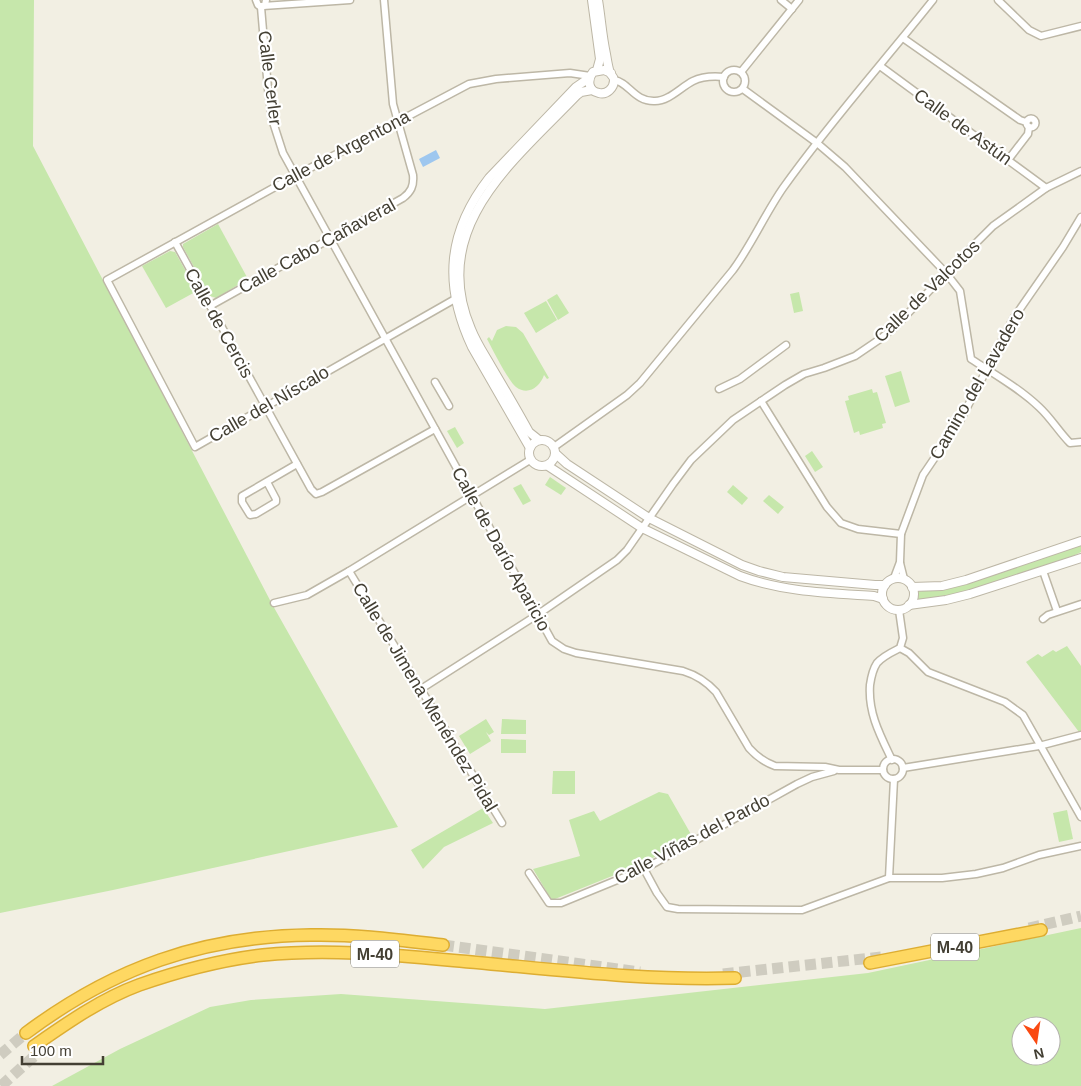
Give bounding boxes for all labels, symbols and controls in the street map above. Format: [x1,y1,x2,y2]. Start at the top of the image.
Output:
street label: Calle Cerler [254,30,286,126]
street label: Calle de Astún [910,85,1016,169]
street label: Calle de Argentona [269,106,414,196]
street label: Calle Cabo Cañaveral [235,195,399,297]
street label: Calle de Valcotos [870,236,984,346]
street label: Calle de Cercis [181,265,257,381]
street label: Camino del Lavadero [926,305,1028,463]
street label: Calle del Níscalo [206,362,332,446]
street label: Calle de Darío Aparicio [448,464,554,634]
street label: Calle de Jimena Menéndez Pidal [349,579,501,815]
street label: Calle Viñas del Pardo [611,790,773,888]
road number: M-40 [931,934,979,960]
road number: M-40 [351,941,399,968]
north arrow [1011,1016,1061,1066]
scale bar [22,1034,104,1066]
text: 100 m [30,1042,72,1059]
text: N [1032,1045,1046,1063]

